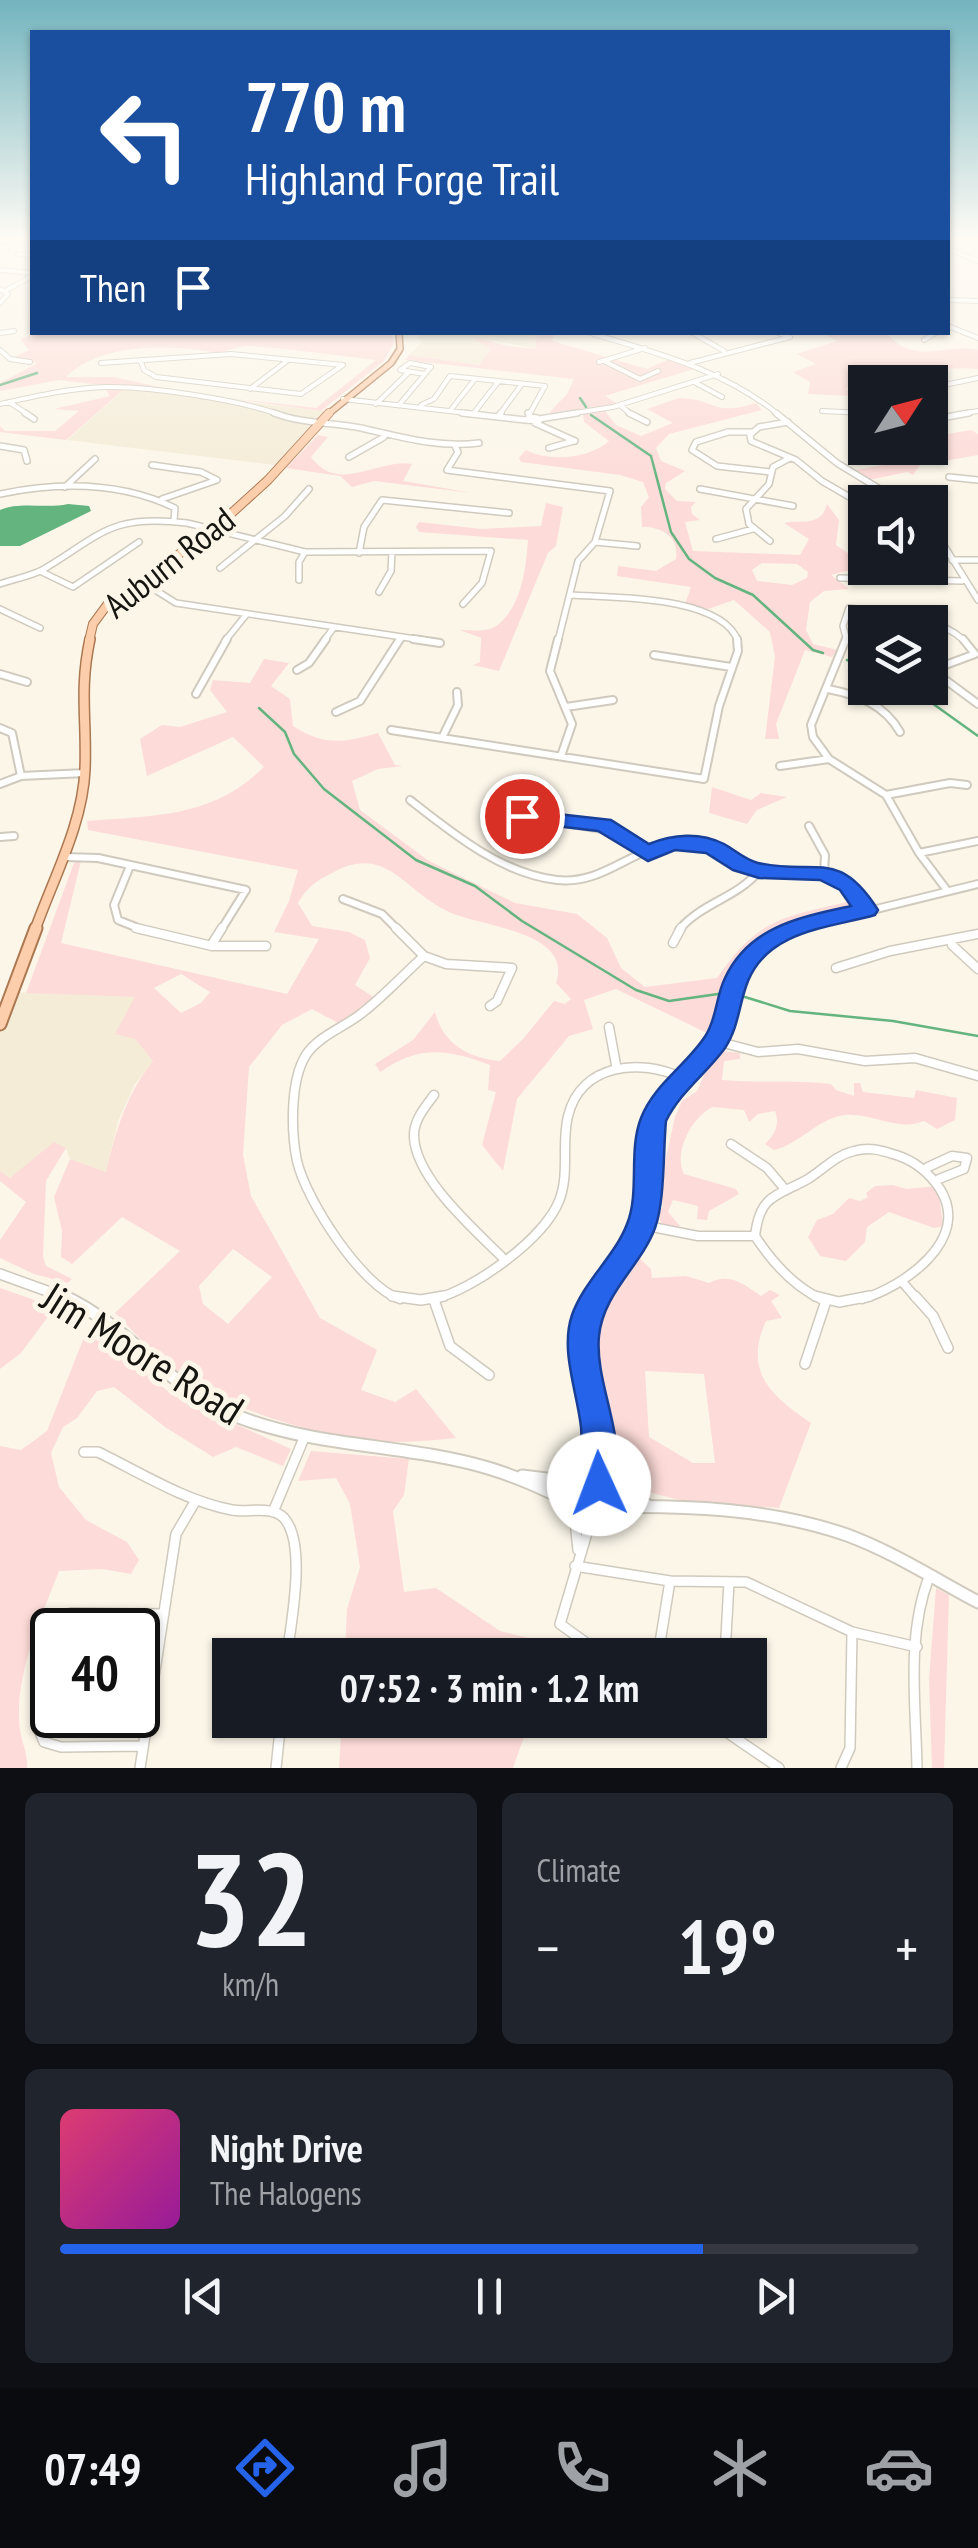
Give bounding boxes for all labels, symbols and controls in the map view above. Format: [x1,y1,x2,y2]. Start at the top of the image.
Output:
text: 770 m [245,61,406,151]
icon: left [80,70,210,200]
text: Highland Forge Trail [245,149,559,207]
icon: arrive [166,260,221,315]
text: Then [80,263,146,312]
north arrow [848,365,948,465]
map controls [848,365,948,705]
button: sound [848,485,948,585]
street label: Auburn Road [94,496,244,628]
button: layers [848,605,948,705]
pin [480,774,565,859]
icon: arrive [495,789,550,844]
street label: Jim Moore Road [30,1268,254,1437]
position arrow [547,1432,651,1536]
speed limit sign: 40 [30,1608,160,1738]
text: 07:52 · 3 min · 1.2 km [340,1663,639,1712]
text: 32 [189,1814,313,1982]
text: Climate [537,1849,621,1891]
text: 19° [678,1898,777,1995]
text: − [537,1912,559,1983]
text: + [895,1912,918,1983]
text: km/h [222,1963,279,2005]
text: Night Drive [210,2123,363,2172]
text: The Halogens [210,2172,362,2214]
icon: previous [176,2269,231,2324]
icon: pause [462,2269,517,2324]
icon: next [748,2269,803,2324]
icon: directions [230,2433,300,2503]
icon: music [388,2433,458,2503]
icon: phone [547,2433,617,2503]
icon: climate [705,2433,775,2503]
icon: car [864,2433,934,2503]
text: 07:49 [44,2439,142,2497]

